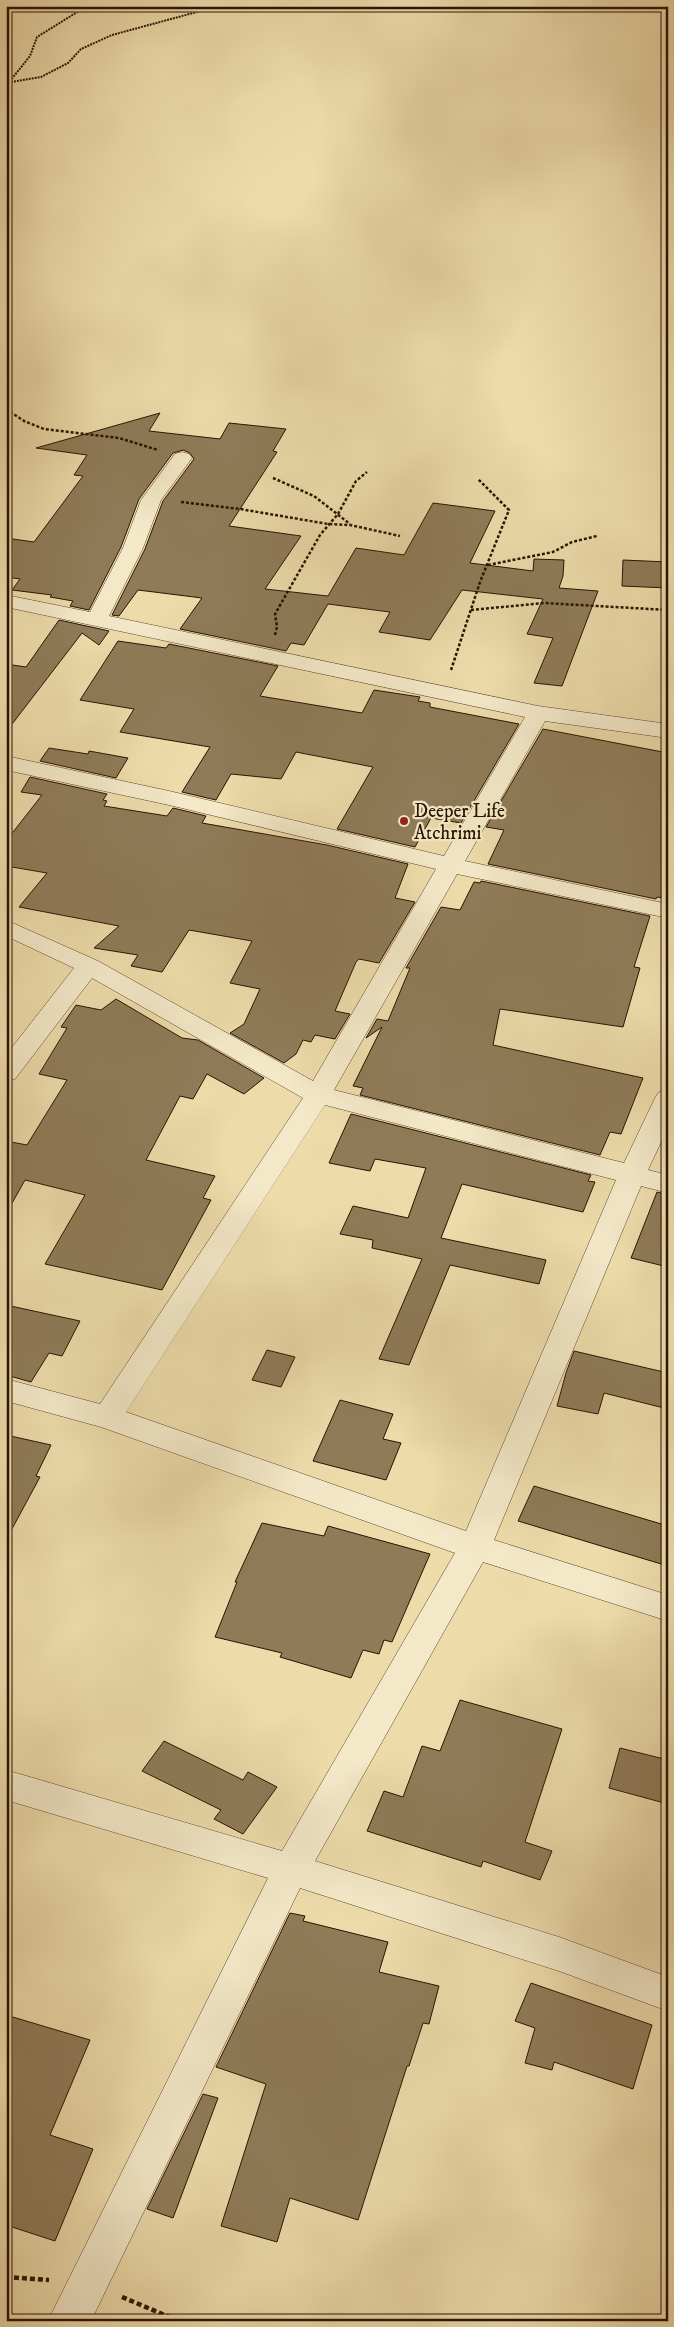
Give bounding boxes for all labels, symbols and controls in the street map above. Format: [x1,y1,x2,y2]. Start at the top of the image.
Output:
place label: Deeper Life Atchrimi [414,800,505,845]
marker: Deeper Life Atchrimi [398,815,410,827]

